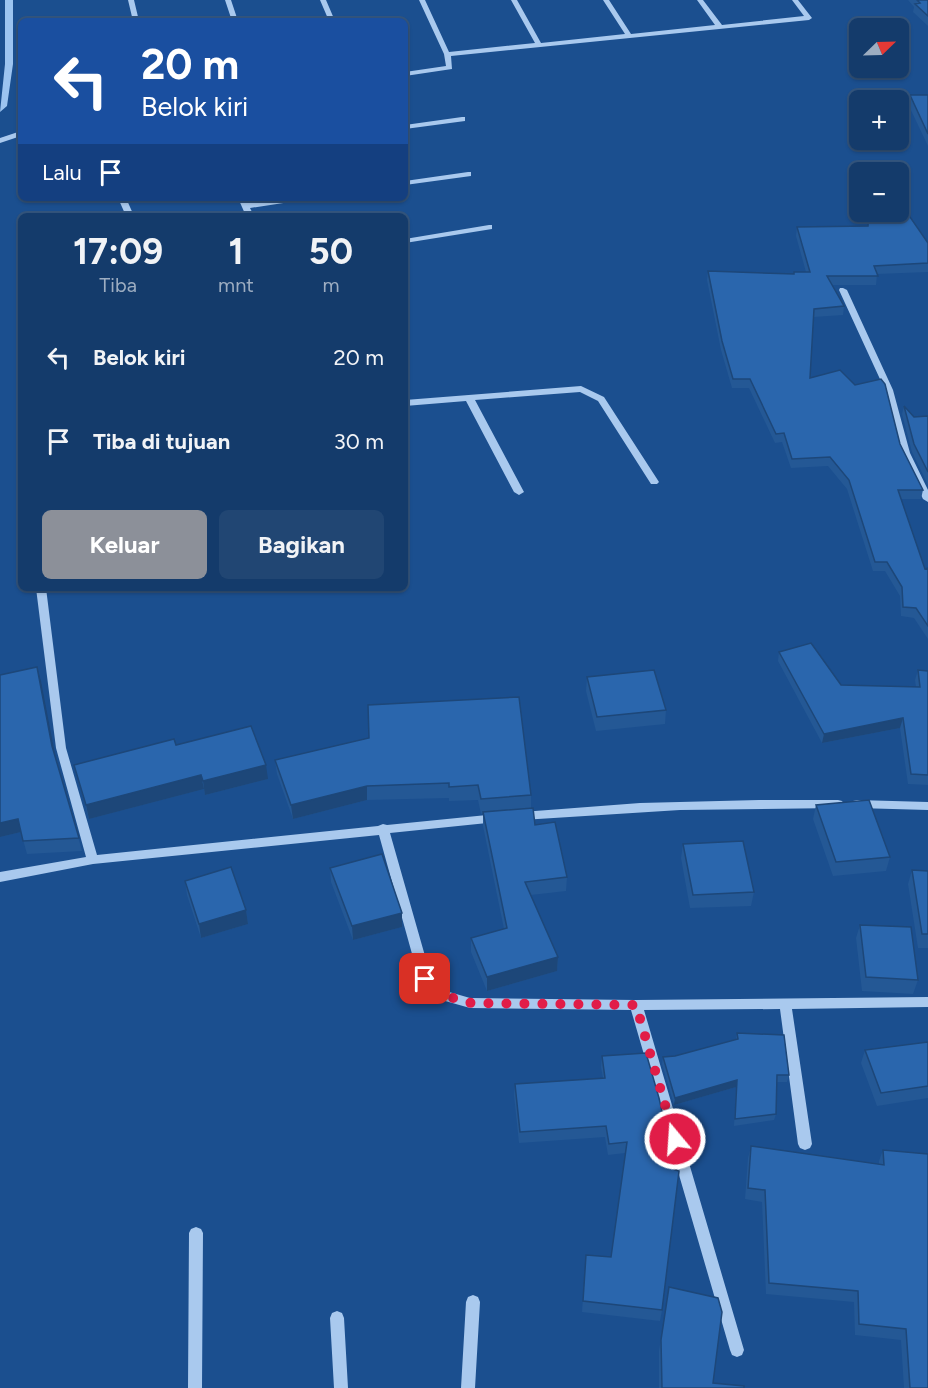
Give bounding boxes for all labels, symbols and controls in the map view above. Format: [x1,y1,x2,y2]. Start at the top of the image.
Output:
north arrow [849,18,909,78]
map controls [849,18,909,222]
text: 20 m [141,39,239,90]
icon: left [42,42,120,120]
text: Belok kiri [141,90,248,123]
button: + [849,90,909,150]
icon: arrive [94,156,127,189]
text: Lalu [42,159,82,186]
button: − [849,162,909,222]
text: 17:09 [73,230,163,273]
text: 1 [228,230,244,273]
text: 50 [309,230,353,273]
text: Tiba [99,273,137,297]
text: mnt [218,273,254,297]
text: m [322,273,339,297]
icon: left [42,341,75,374]
text: Belok kiri [93,344,186,371]
text: 20 m [333,344,384,371]
icon: arrive [42,425,75,458]
text: Tiba di tujuan [93,428,230,455]
text: 30 m [334,428,384,455]
button: Keluar [42,510,207,579]
button: Bagikan [219,510,384,579]
pin [399,953,450,1004]
icon: arrive [408,962,441,995]
position arrow [643,1107,707,1171]

